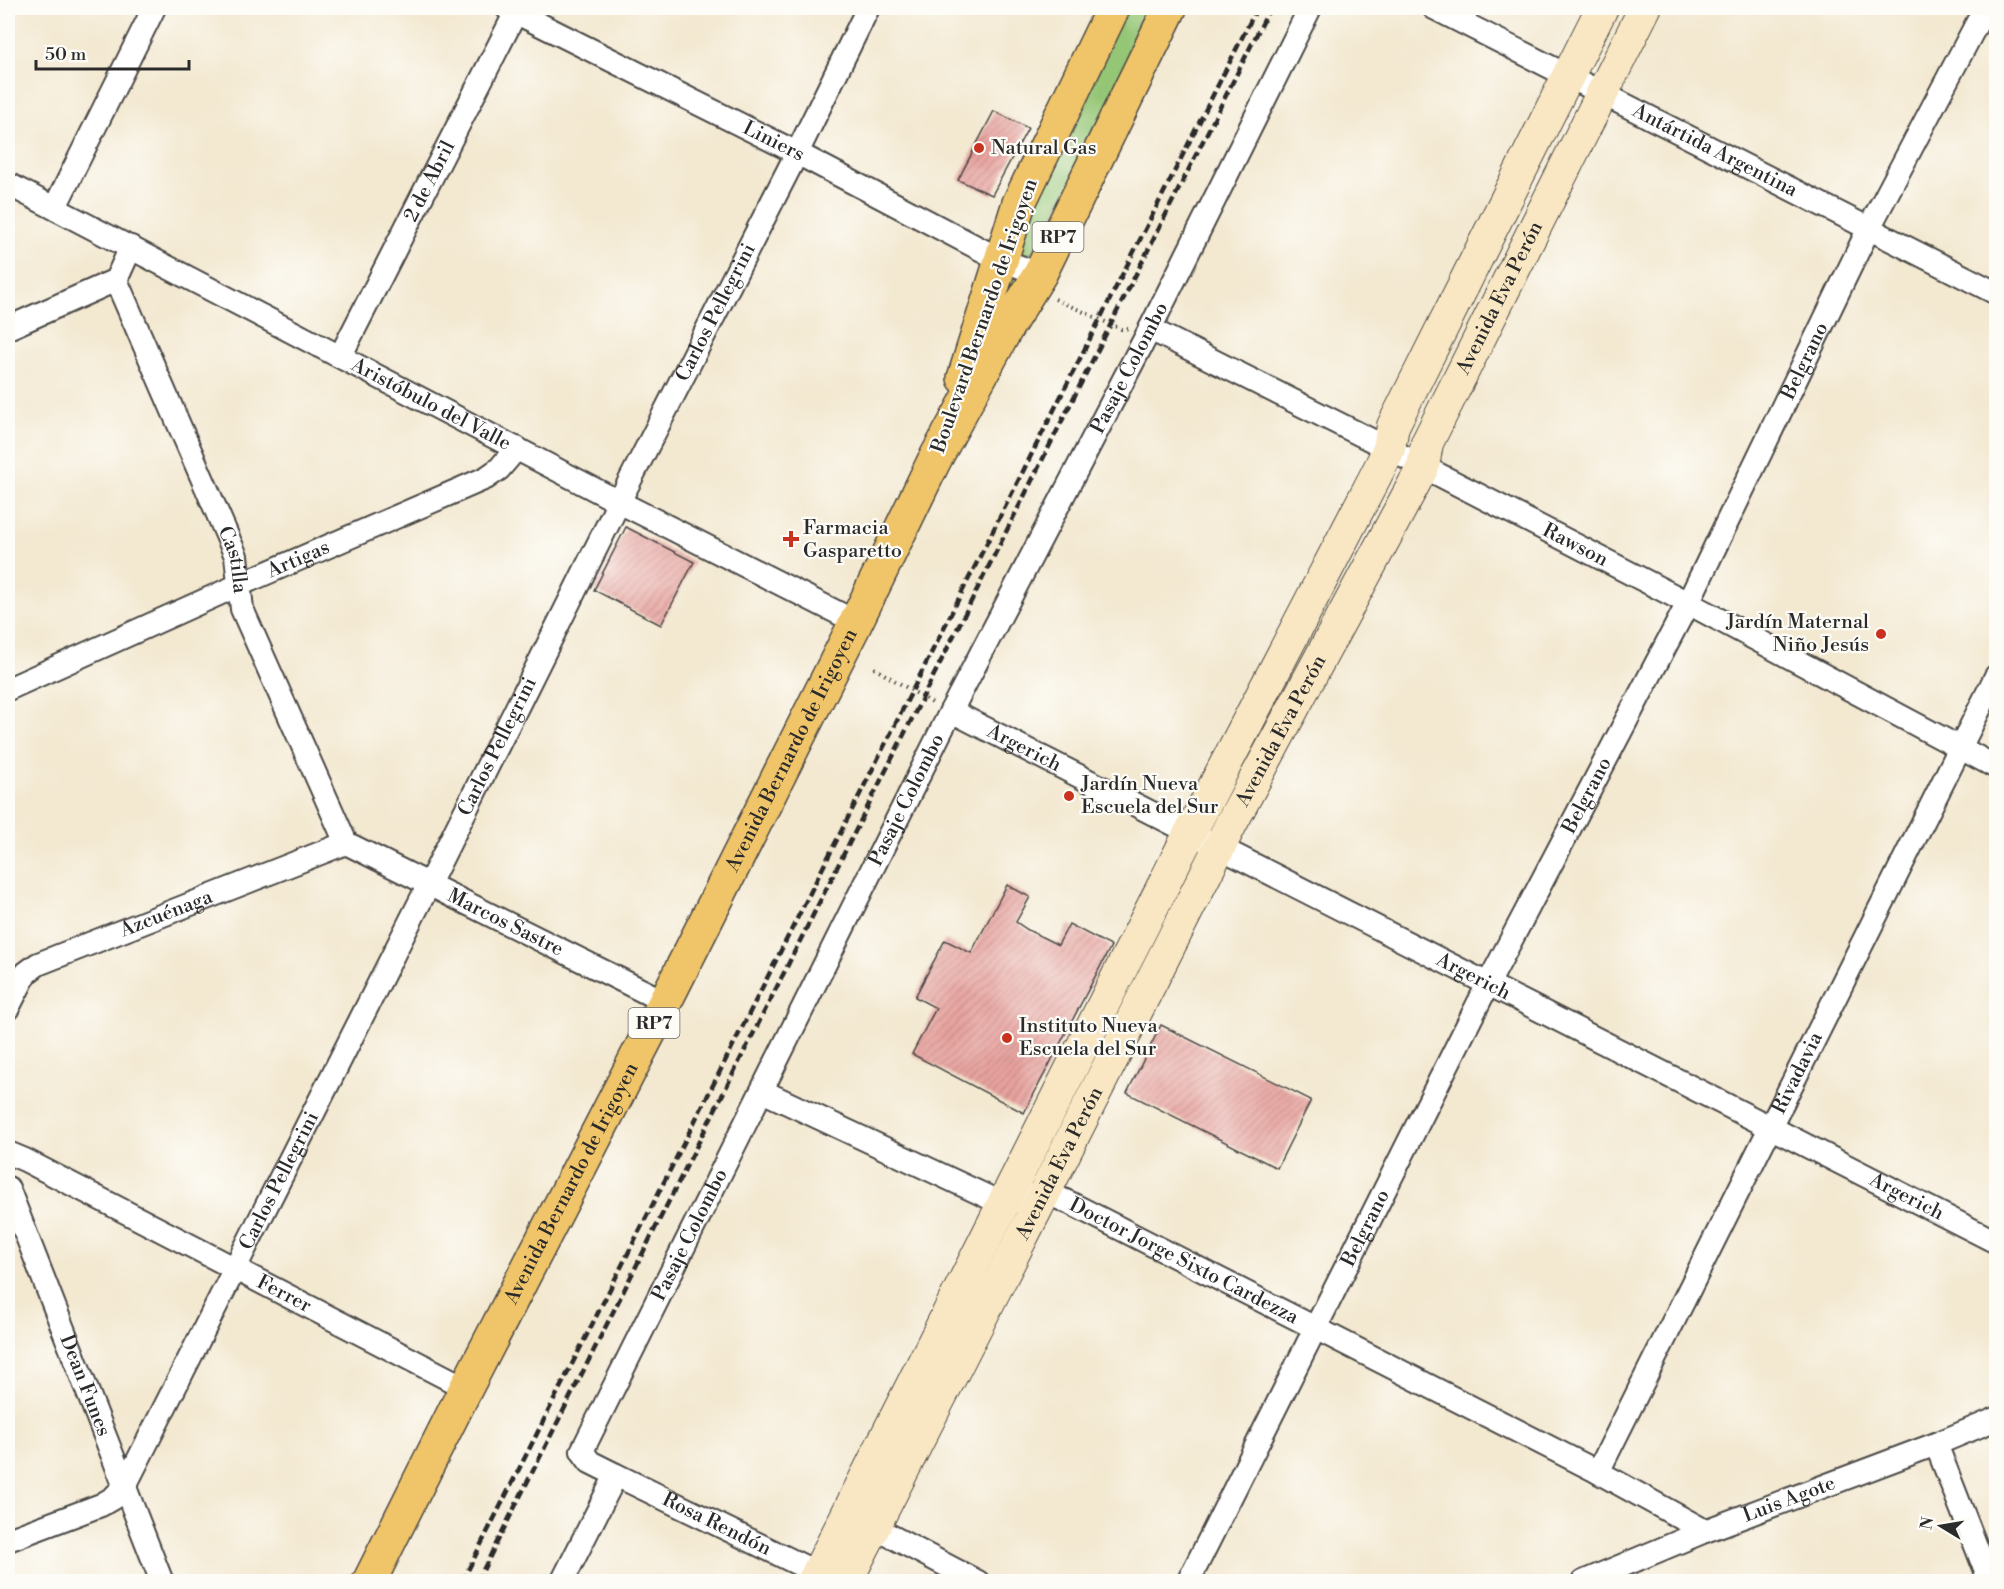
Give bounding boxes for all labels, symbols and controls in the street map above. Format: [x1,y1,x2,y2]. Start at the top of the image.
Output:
scale bar [36,33,189,71]
text: 50 m [45,43,87,66]
street label: Antártida Argentina [1627,98,1802,203]
street label: Liniers [738,115,809,167]
place label: Natural Gas [991,136,1097,161]
street label: 2 de Abril [399,137,461,226]
marker: Natural Gas [972,141,986,155]
street label: Boulevard Bernardo de Irigoyen [926,176,1044,457]
street label: Avenida Eva Perón [1450,217,1549,380]
road number: RP7 [1032,222,1084,252]
street label: Carlos Pellegrini [670,239,761,386]
street label: Pasaje Colombo [1085,298,1174,438]
street label: Belgrano [1775,318,1834,405]
street label: Aristóbulo del Valle [346,352,515,456]
place label: Farmacia Gasparetto [803,516,902,564]
street label: Rawson [1538,518,1612,572]
street label: Castilla [212,522,253,595]
marker: Farmacia Gasparetto [784,532,798,546]
street label: Artigas [262,535,334,584]
place label: Jardín Maternal Niño Jesús [1725,610,1869,658]
street label: Avenida Bernardo de Irigoyen [720,625,863,877]
marker: Jardín Maternal Niño Jesús [1874,627,1888,641]
street label: Avenida Eva Perón [1230,651,1332,812]
street label: Carlos Pellegrini [452,673,542,820]
street label: Argerich [982,718,1065,777]
street label: Pasaje Colombo [863,730,950,870]
street label: Belgrano [1556,753,1617,839]
place label: Jardín Nueva Escuela del Sur [1080,772,1219,820]
marker: Jardín Nueva Escuela del Sur [1062,789,1076,803]
street label: Marcos Sastre [443,883,568,962]
street label: Azcuénaga [115,884,217,943]
street label: Argerich [1431,947,1515,1006]
road number: RP7 [628,1008,680,1038]
place label: Instituto Nueva Escuela del Sur [1019,1014,1158,1062]
street label: Rivadavia [1766,1027,1829,1118]
marker: Instituto Nueva Escuela del Sur [1000,1031,1014,1045]
street label: Avenida Bernardo de Irigoyen [498,1058,644,1309]
street label: Avenida Eva Perón [1010,1083,1109,1245]
street label: Carlos Pellegrini [234,1107,325,1254]
street label: Pasaje Colombo [646,1165,733,1305]
street label: Argerich [1864,1167,1948,1226]
street label: Belgrano [1335,1185,1395,1272]
street label: Doctor Jorge Sixto Cardezza [1065,1192,1304,1330]
street label: Ferrer [252,1269,316,1319]
street label: Dean Funes [54,1331,116,1440]
street label: Luis Agote [1739,1471,1839,1528]
street label: Rosa Rendón [658,1487,775,1561]
north arrow [1911,1496,1971,1556]
text: N [1916,1515,1938,1531]

